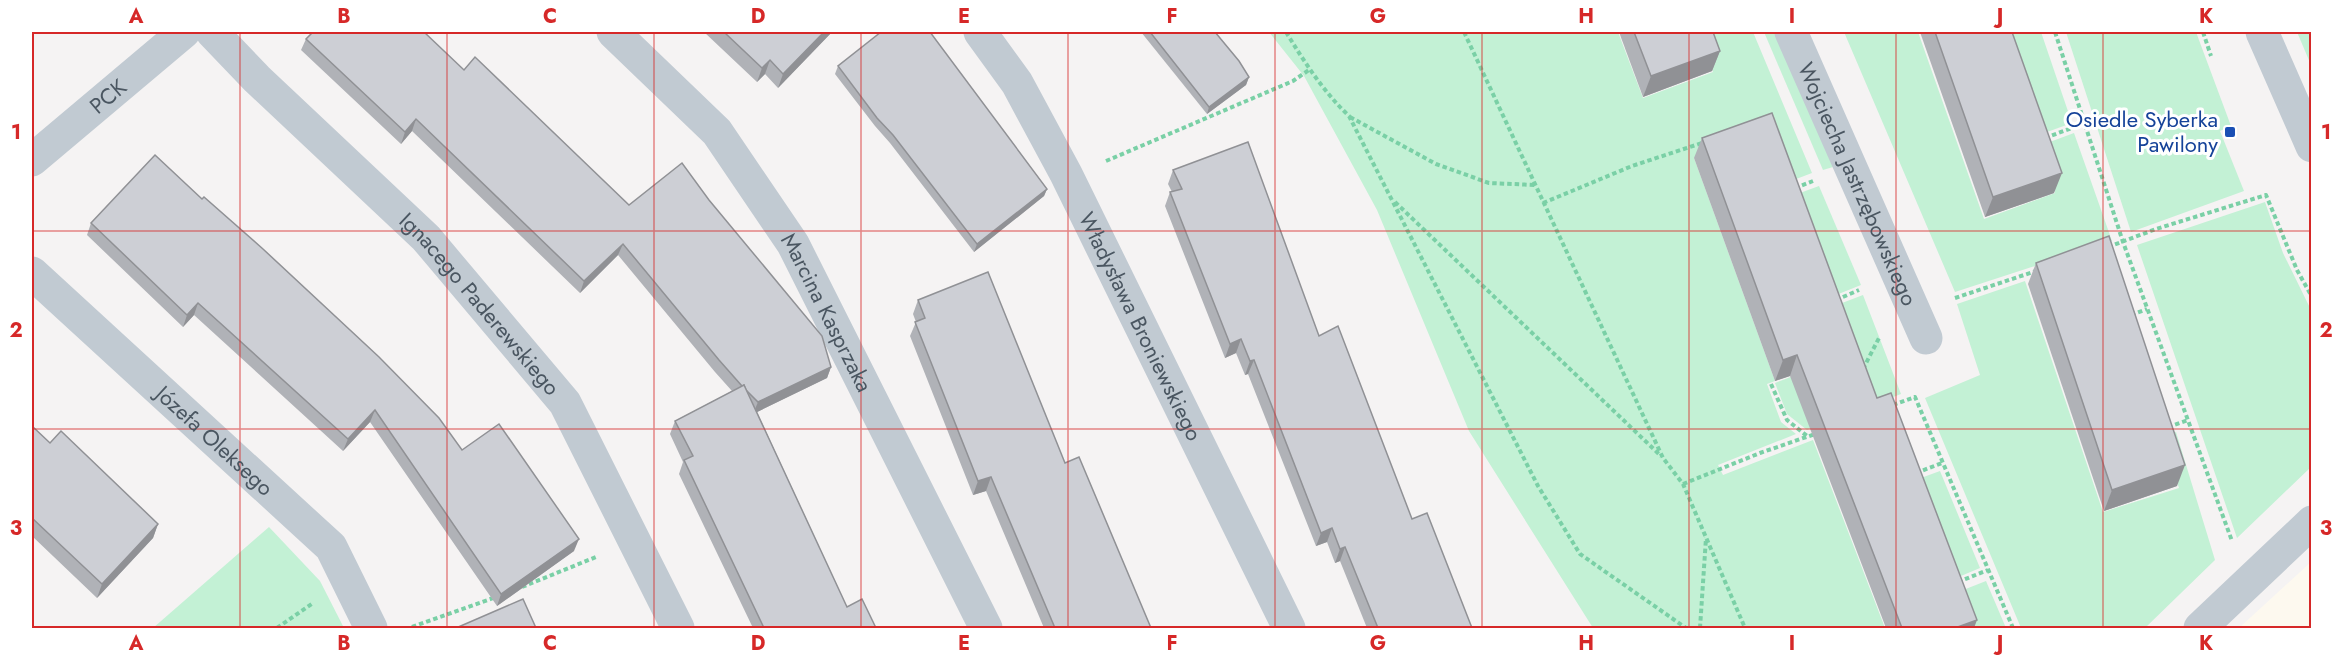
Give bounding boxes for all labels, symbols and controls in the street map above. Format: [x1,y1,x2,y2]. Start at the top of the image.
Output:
text: A [128,2,144,31]
text: B [337,2,351,31]
text: C [543,2,557,31]
text: D [751,2,765,31]
text: E [958,2,970,31]
text: F [1166,2,1178,31]
text: G [1370,2,1386,31]
text: H [1578,2,1594,31]
text: I [1789,2,1795,31]
text: J [1993,2,2003,31]
text: K [2199,2,2213,31]
street label: Wojciecha Jastrzębowskiego [1790,57,1926,311]
street label: PCK [82,71,134,121]
place label: Osiedle Syberka Pawilony [2066,103,2218,160]
text: 1 [11,118,21,147]
text: 1 [2321,118,2331,147]
marker: Osiedle Syberka Pawilony [2223,125,2237,139]
street label: Ignacego Paderewskiego [392,205,568,402]
street label: Władysława Broniewskiego [1071,206,1211,446]
street label: Marcina Kasprzaka [774,226,881,397]
text: 2 [9,316,23,345]
text: 2 [2319,316,2333,345]
street label: Józefa Oleksego [147,376,281,503]
text: 3 [10,514,22,543]
text: 3 [2320,514,2332,543]
text: A [128,629,144,658]
text: B [337,629,351,658]
text: C [543,629,557,658]
text: D [751,629,765,658]
text: E [958,629,970,658]
text: F [1166,629,1178,658]
text: G [1370,629,1386,658]
text: H [1578,629,1594,658]
text: I [1789,629,1795,658]
text: J [1993,629,2003,658]
text: K [2199,629,2213,658]

